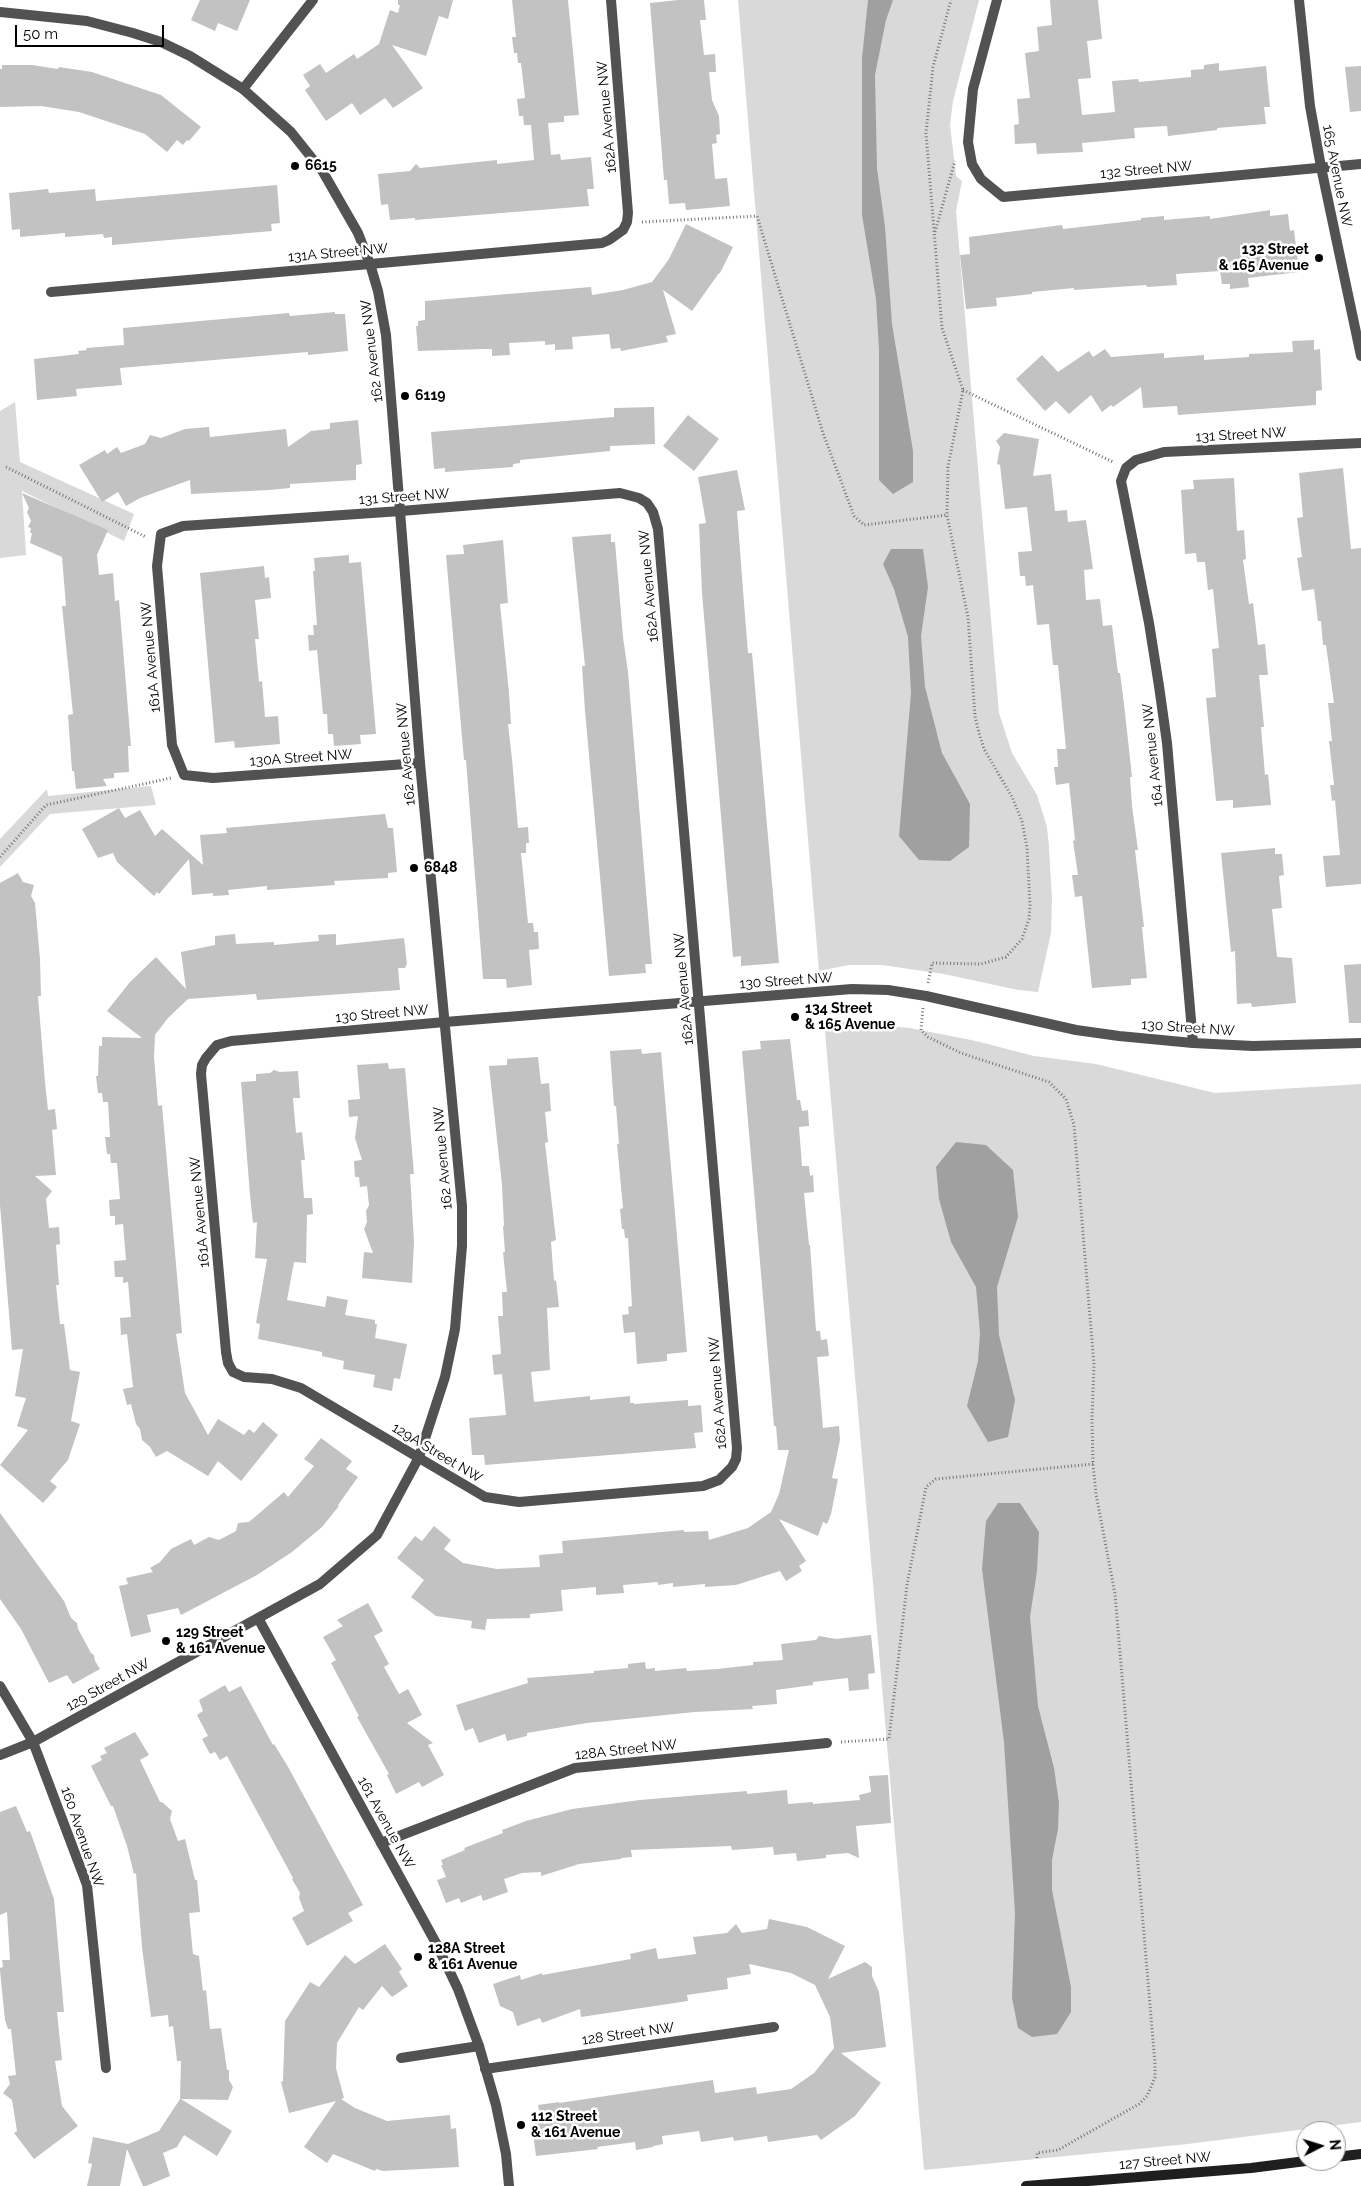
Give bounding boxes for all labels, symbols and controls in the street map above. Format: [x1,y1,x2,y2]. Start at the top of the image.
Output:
scale bar [18,15,166,47]
text: 50 m [23,25,58,43]
street label: 162A Avenue NW [594,60,620,174]
street label: 165 Avenue NW [1319,123,1355,229]
place label: 6615 [305,158,337,174]
street label: 132 Street NW [1099,158,1193,182]
marker: 6615 [289,160,301,172]
street label: 131A Street NW [287,240,389,266]
place label: 132 Street & 165 Avenue [1219,242,1309,274]
marker: 132 Street & 165 Avenue [1313,252,1325,264]
street label: 162 Avenue NW [357,299,387,403]
place label: 6119 [415,388,446,404]
marker: 6119 [399,390,411,402]
street label: 131 Street NW [1195,424,1287,446]
street label: 131 Street NW [358,485,450,509]
street label: 162A Avenue NW [636,529,662,643]
street label: 161A Avenue NW [138,601,164,713]
street label: 162 Avenue NW [393,702,419,806]
street label: 164 Avenue NW [1139,703,1167,807]
street label: 130A Street NW [249,746,353,770]
place label: 6848 [424,860,457,876]
marker: 6848 [408,862,420,874]
street label: 162A Avenue NW [671,932,697,1046]
street label: 130 Street NW [739,969,833,993]
place label: 134 Street & 165 Avenue [805,1001,895,1034]
street label: 130 Street NW [335,1002,429,1026]
marker: 134 Street & 165 Avenue [789,1011,801,1023]
street label: 130 Street NW [1141,1016,1235,1040]
street label: 162 Avenue NW [430,1106,456,1210]
street label: 161A Avenue NW [187,1156,213,1268]
street label: 162A Avenue NW [706,1336,730,1450]
street label: 129A Street NW [389,1419,485,1487]
place label: 129 Street & 161 Avenue [176,1625,265,1658]
marker: 129 Street & 161 Avenue [160,1635,172,1647]
street label: 129 Street NW [63,1655,153,1715]
street label: 128A Street NW [574,1736,678,1764]
street label: 161 Avenue NW [354,1774,418,1872]
street label: 160 Avenue NW [57,1785,107,1889]
place label: 128A Street & 161 Avenue [428,1941,517,1974]
marker: 128A Street & 161 Avenue [412,1951,424,1963]
street label: 128 Street NW [581,2019,675,2049]
place label: 112 Street & 161 Avenue [531,2109,620,2142]
marker: 112 Street & 161 Avenue [515,2119,527,2131]
north arrow [1296,2121,1346,2171]
text: N [1327,2139,1343,2151]
street label: 127 Street NW [1118,2149,1212,2173]

